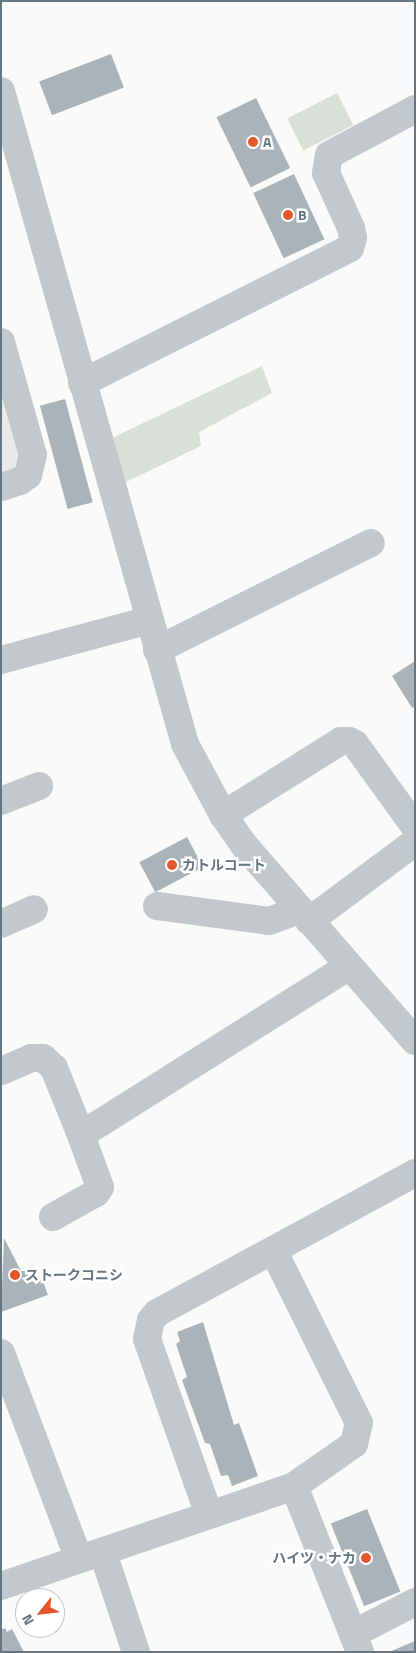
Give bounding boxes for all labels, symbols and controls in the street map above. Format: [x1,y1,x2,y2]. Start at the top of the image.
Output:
place label: A [263,134,271,150]
marker: A [247,136,259,148]
place label: B [298,207,307,223]
marker: B [282,209,294,221]
place label: カトルコート [182,857,266,873]
marker: カトルコート [166,859,178,871]
place label: ストークコニシ [25,1267,123,1283]
marker: ストークコニシ [9,1269,21,1281]
place label: ハイツ・ナカ [272,1550,356,1566]
marker: ハイツ・ナカ [360,1552,372,1564]
north arrow [15,1588,65,1638]
text: N [16,1611,39,1629]

